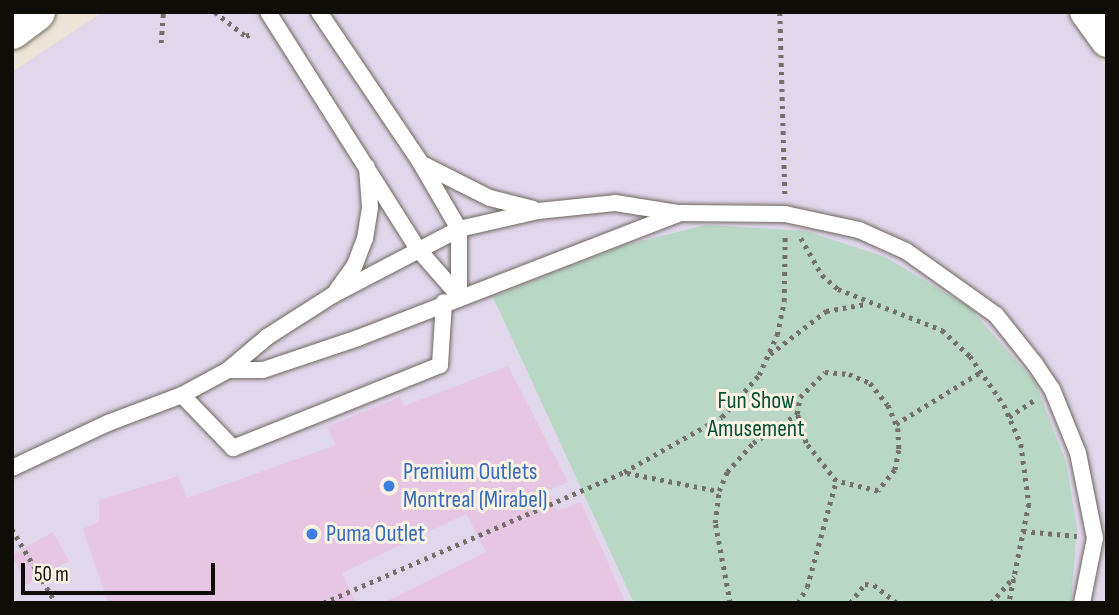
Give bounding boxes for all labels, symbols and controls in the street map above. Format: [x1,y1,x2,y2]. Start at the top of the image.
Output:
park label: Fun Show Amusement [707,387,805,443]
place label: Premium Outlets Montreal (Mirabel) [403,458,548,514]
marker: Premium Outlets Montreal (Mirabel) [381,478,397,494]
place label: Puma Outlet [326,520,425,548]
marker: Puma Outlet [304,526,320,542]
scale bar [24,548,219,592]
text: 50 m [34,562,69,587]

